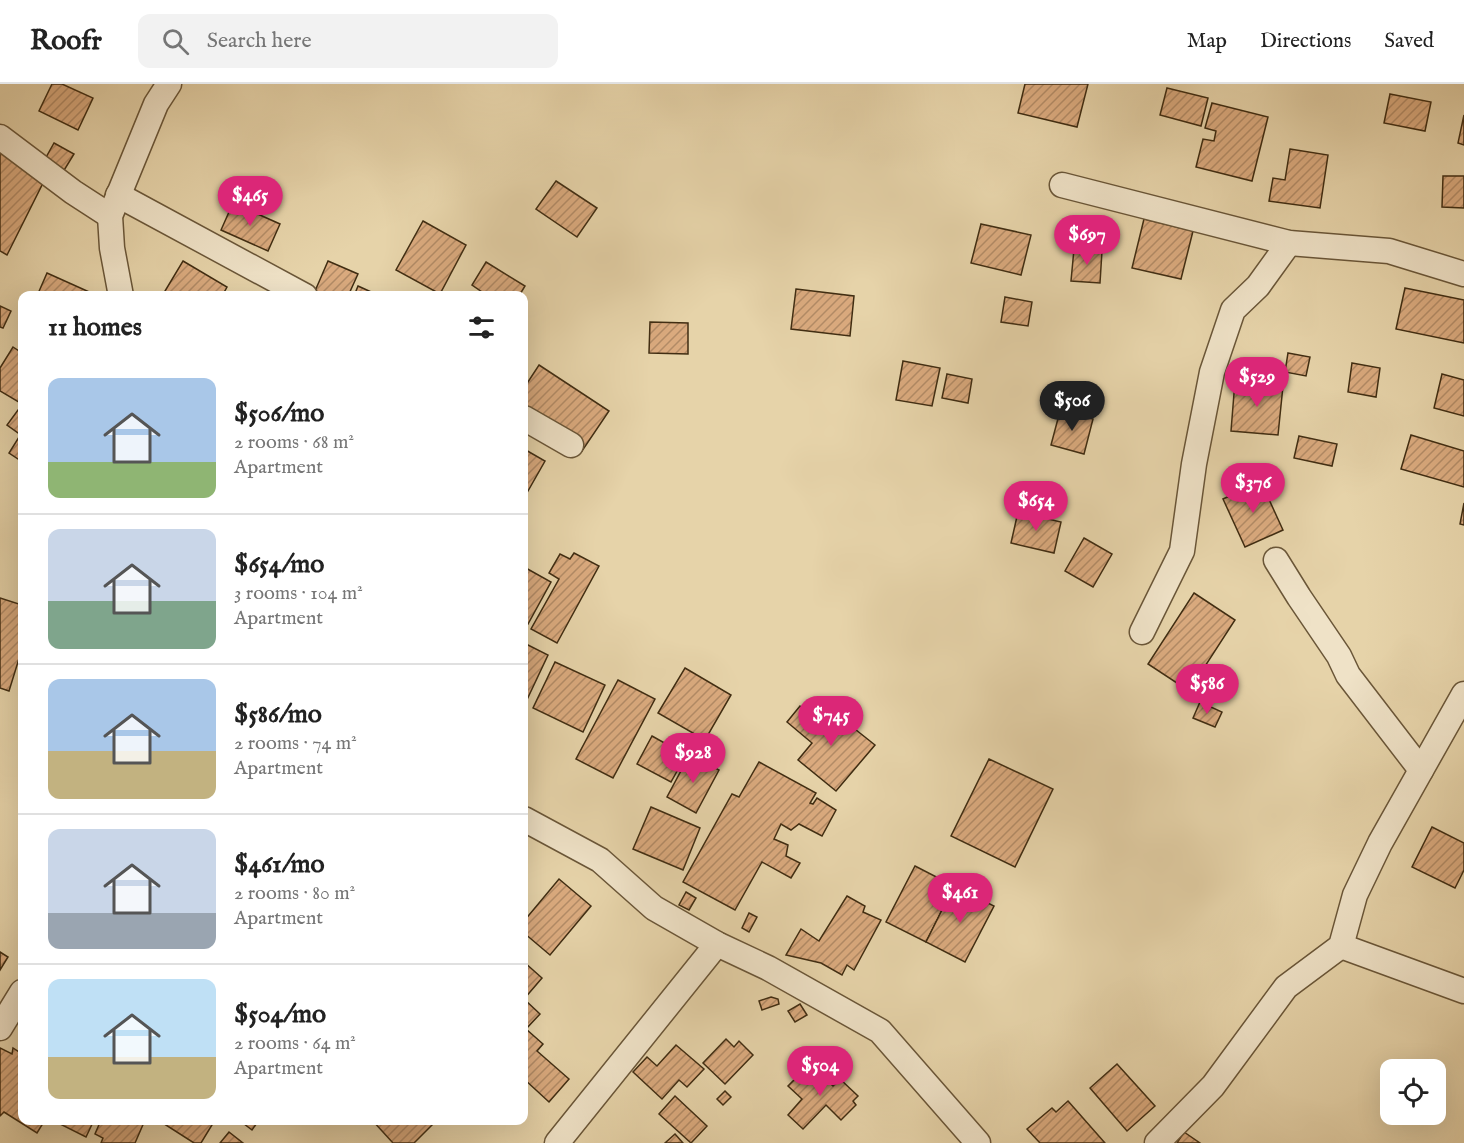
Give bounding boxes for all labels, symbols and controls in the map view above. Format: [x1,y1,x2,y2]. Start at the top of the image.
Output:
search box [138,14,558,68]
text: Roofr [30,24,102,59]
icon: search [159,25,192,58]
text: Search here [207,27,312,55]
text: Map [1187,28,1227,55]
text: Directions [1260,28,1351,55]
text: Saved [1384,28,1434,55]
pin: $465 [214,176,286,227]
text: $465 [232,183,268,208]
pin: $697 [1051,215,1123,266]
text: $697 [1068,222,1106,247]
text: 11 homes [48,311,142,344]
icon: filters [465,311,498,344]
pin: $529 [1221,357,1293,408]
text: $529 [1239,364,1275,389]
pin: $506 [1036,381,1108,432]
text: $506 [1054,388,1090,413]
text: $506/mo [234,397,324,430]
icon: home [96,402,168,474]
text: 2 rooms · 68 m² [234,430,354,455]
text: Apartment [234,455,323,480]
pin: $376 [1217,463,1289,514]
text: $376 [1235,470,1271,495]
pin: $654 [1000,481,1072,532]
text: $654 [1018,488,1054,513]
text: $654/mo [234,548,324,581]
icon: home [96,553,168,625]
text: 3 rooms · 104 m² [234,581,363,606]
text: Apartment [234,606,323,631]
pin: $586 [1171,664,1243,715]
text: $586 [1190,671,1224,696]
pin: $745 [795,696,867,747]
text: $586/mo [234,698,322,731]
icon: home [96,703,168,775]
text: $745 [812,703,850,728]
text: 2 rooms · 74 m² [234,731,357,756]
pin: $928 [657,733,729,784]
text: $928 [674,740,712,765]
text: Apartment [234,756,323,781]
text: $461/mo [234,848,325,881]
icon: home [96,853,168,925]
pin: $461 [924,873,996,924]
text: $461 [942,880,978,905]
text: 2 rooms · 80 m² [234,881,355,906]
text: Apartment [234,906,323,931]
text: $504/mo [234,998,326,1031]
icon: home [96,1003,168,1075]
text: 2 rooms · 64 m² [234,1031,356,1056]
pin: $504 [784,1046,856,1097]
text: $504 [801,1053,839,1078]
text: Apartment [234,1056,323,1081]
map controls [1380,1059,1446,1125]
button: locate [1380,1059,1446,1125]

